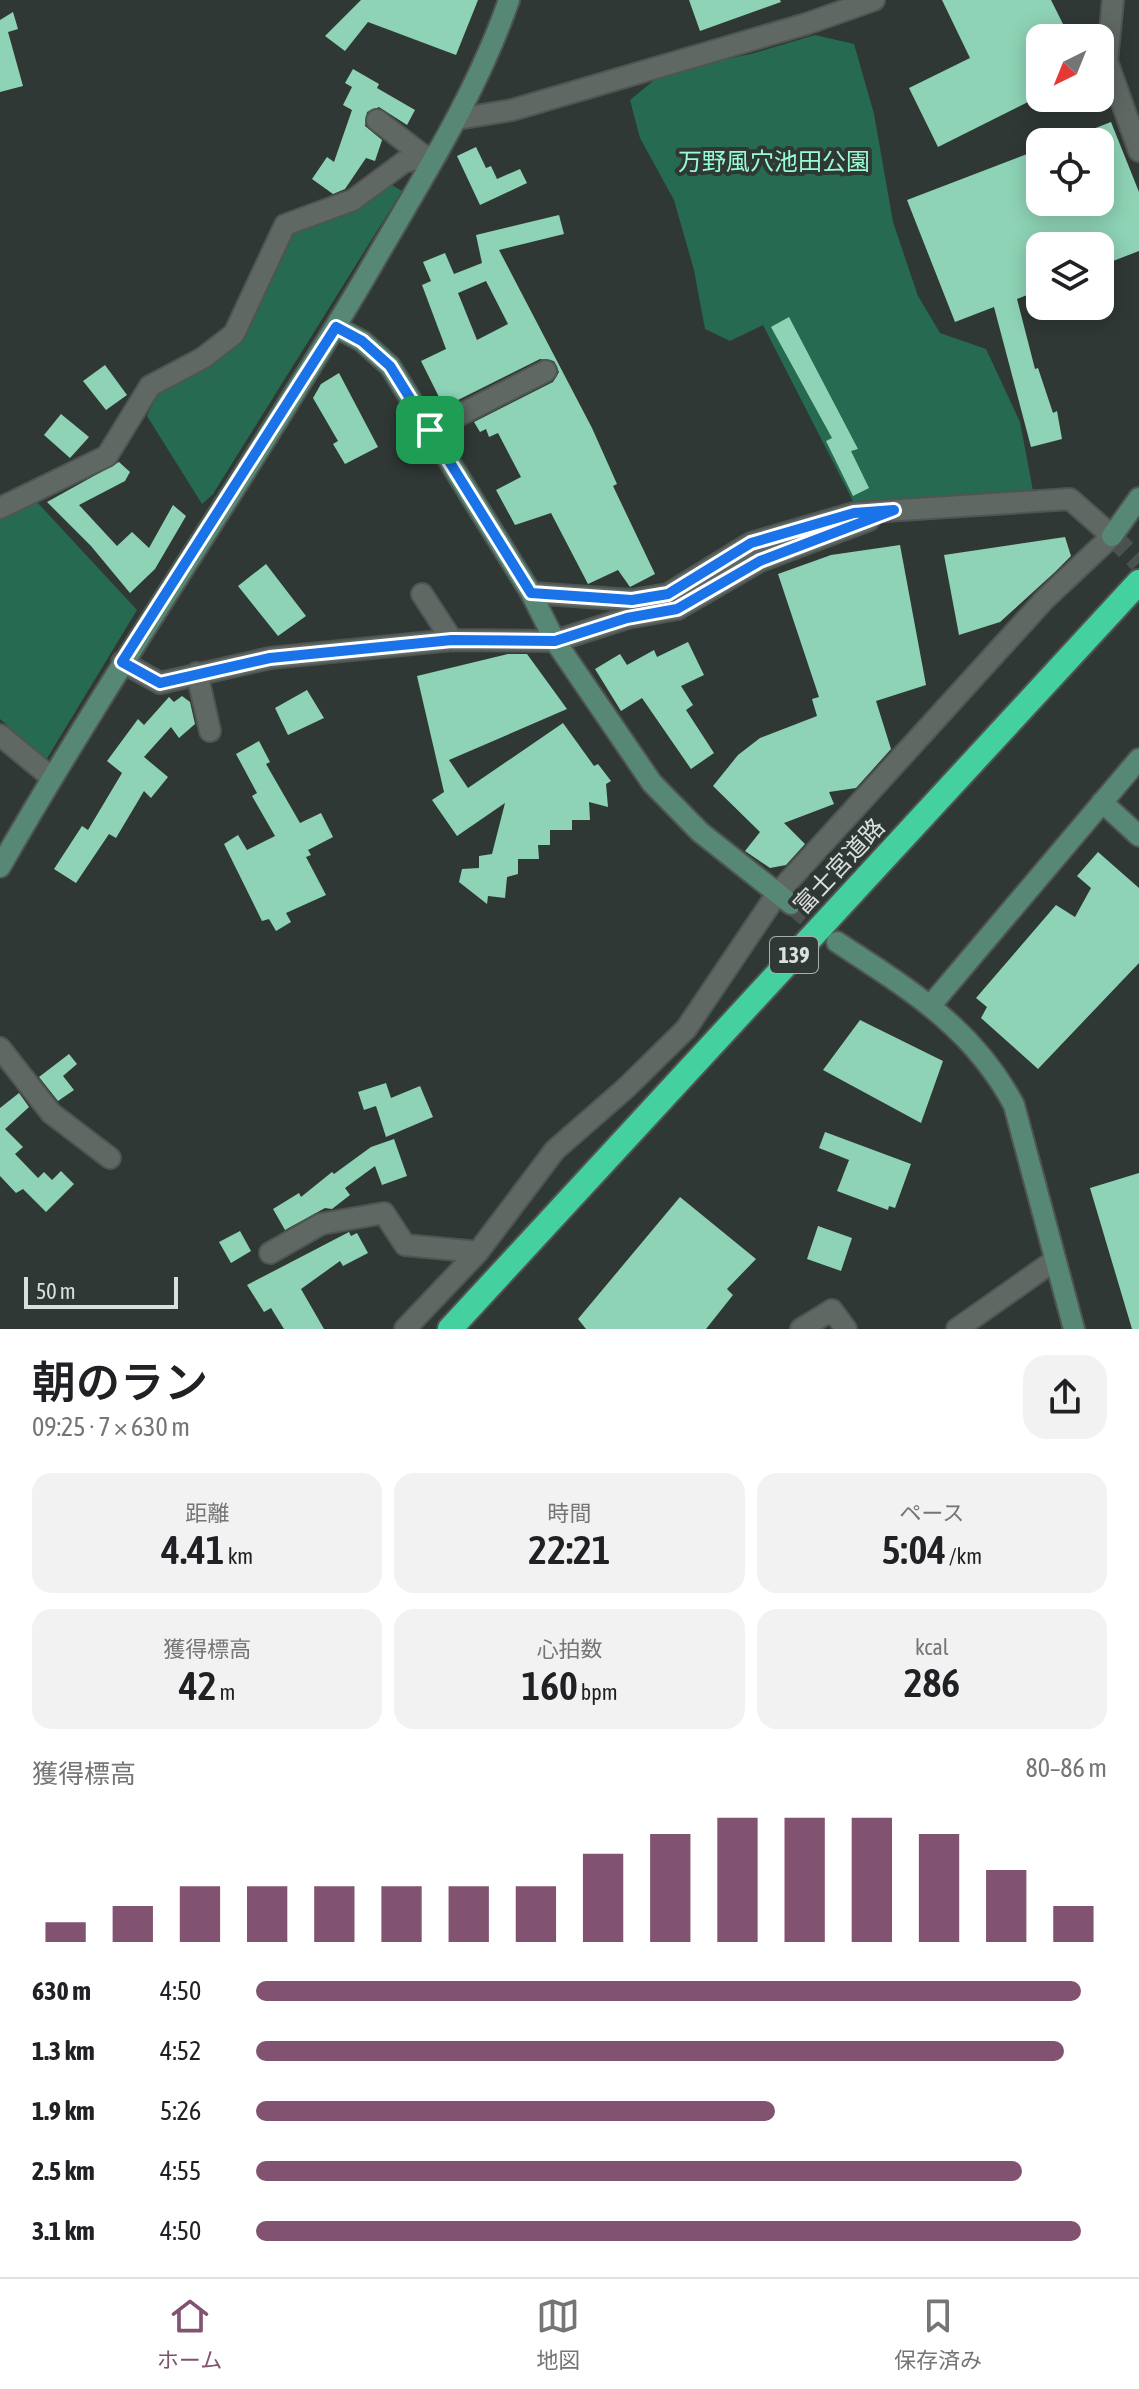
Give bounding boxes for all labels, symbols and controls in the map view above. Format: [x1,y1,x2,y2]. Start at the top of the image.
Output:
north arrow [1026,24,1114,112]
map controls [1026,24,1114,320]
button: locate [1026,128,1114,216]
park label: 万野風穴池田公園 [678,148,870,175]
button: layers [1026,232,1114,320]
pin [396,396,464,464]
icon: arrive [408,408,452,452]
street label: 富士宮道路 [788,813,890,919]
road number: 139 [770,937,818,973]
scale bar [24,1273,178,1309]
text: 50 m [36,1278,76,1304]
button: share [1023,1355,1107,1439]
text: 朝のラン [32,1357,208,1407]
text: 09:25 · 7 × 630 m [32,1412,190,1442]
text: 距離 [185,1500,229,1526]
text: 時間 [547,1500,592,1526]
text: ペース [899,1500,964,1526]
text: 4.41 [161,1527,225,1572]
text: 22:21 [528,1527,611,1572]
text: 5:04 [882,1527,946,1572]
text: km [225,1543,253,1569]
text: /km [946,1543,982,1569]
text: kcal [915,1634,949,1660]
text: 獲得標高 [163,1636,251,1662]
text: 心拍数 [536,1636,603,1662]
text: 286 [904,1660,960,1705]
text: 42 [179,1663,217,1708]
text: 160 [521,1663,578,1708]
text: m [217,1679,235,1705]
text: bpm [578,1679,618,1705]
text: 80–86 m [1025,1753,1107,1783]
text: 獲得標高 [32,1759,136,1789]
text: 630 m [32,1976,91,2006]
text: 4:50 [160,1976,201,2006]
text: 1.3 km [32,2036,95,2066]
text: 4:52 [160,2036,201,2066]
text: 1.9 km [32,2096,95,2126]
text: 5:26 [160,2096,201,2126]
text: 2.5 km [32,2156,95,2186]
text: 4:55 [160,2156,201,2186]
text: 3.1 km [32,2216,95,2246]
text: 4:50 [160,2216,201,2246]
tab: ホーム [157,2294,222,2374]
tab: 地図 [536,2294,580,2374]
tab: 保存済み [894,2294,982,2374]

